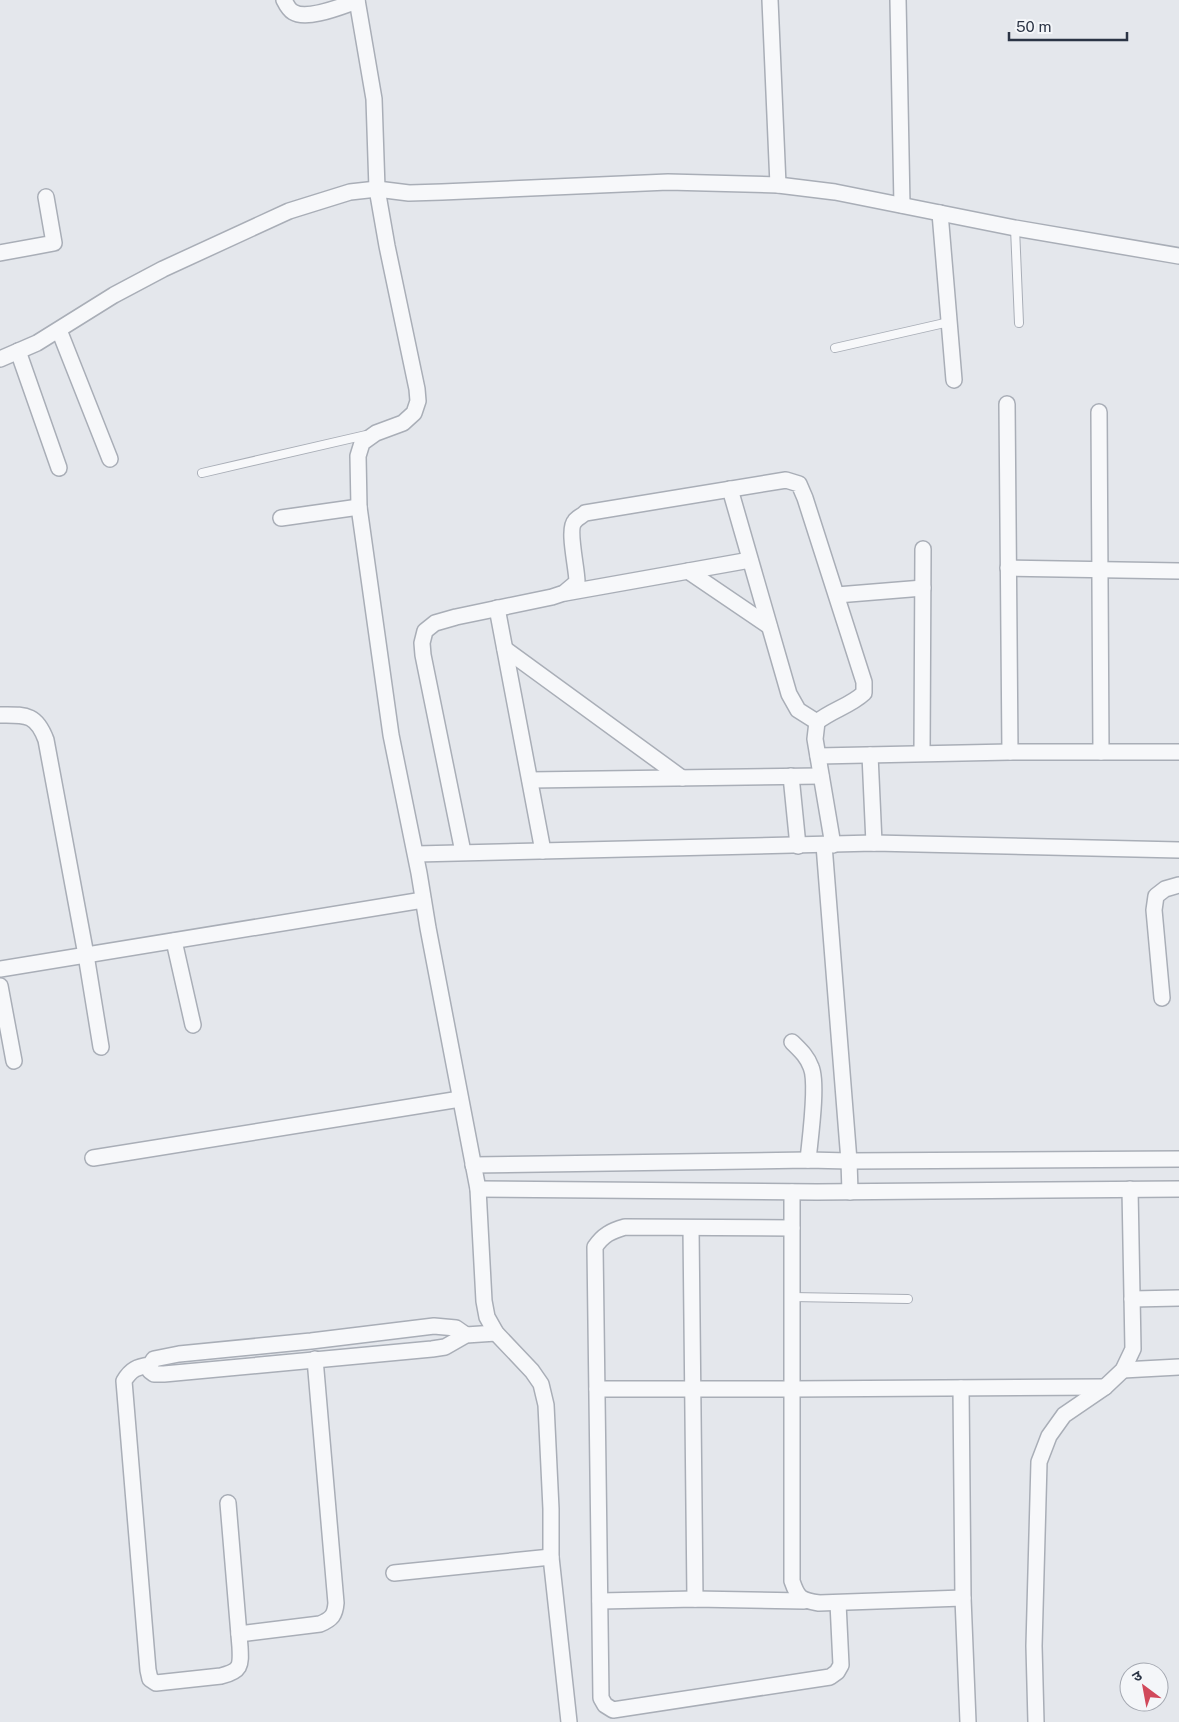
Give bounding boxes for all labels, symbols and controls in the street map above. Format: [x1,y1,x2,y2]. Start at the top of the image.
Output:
scale bar [1009,10,1126,42]
text: 50 m [1016,18,1051,35]
north arrow [1119,1662,1169,1712]
text: उ [1129,1667,1146,1685]

